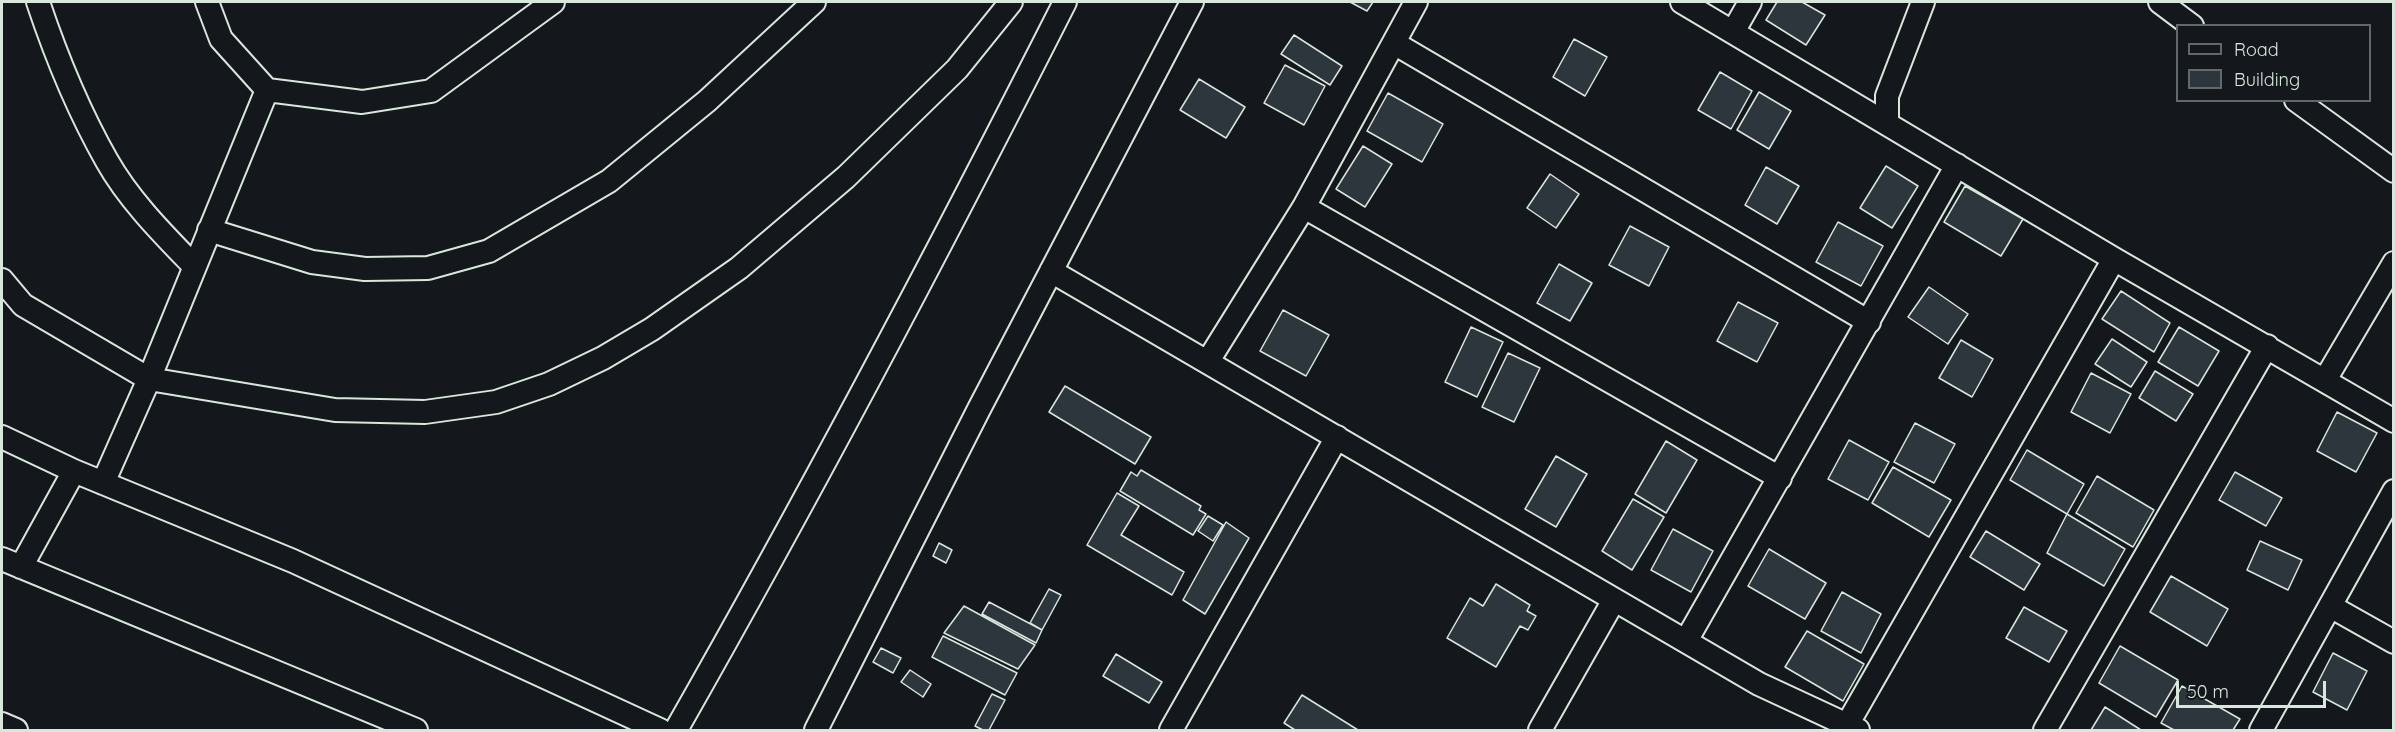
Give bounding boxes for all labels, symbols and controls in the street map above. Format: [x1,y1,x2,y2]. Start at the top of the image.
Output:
legend [2176,24,2371,102]
text: Road [2234,38,2279,61]
text: Building [2234,68,2300,91]
scale bar [2179,669,2329,707]
text: 50 m [2187,680,2229,703]

